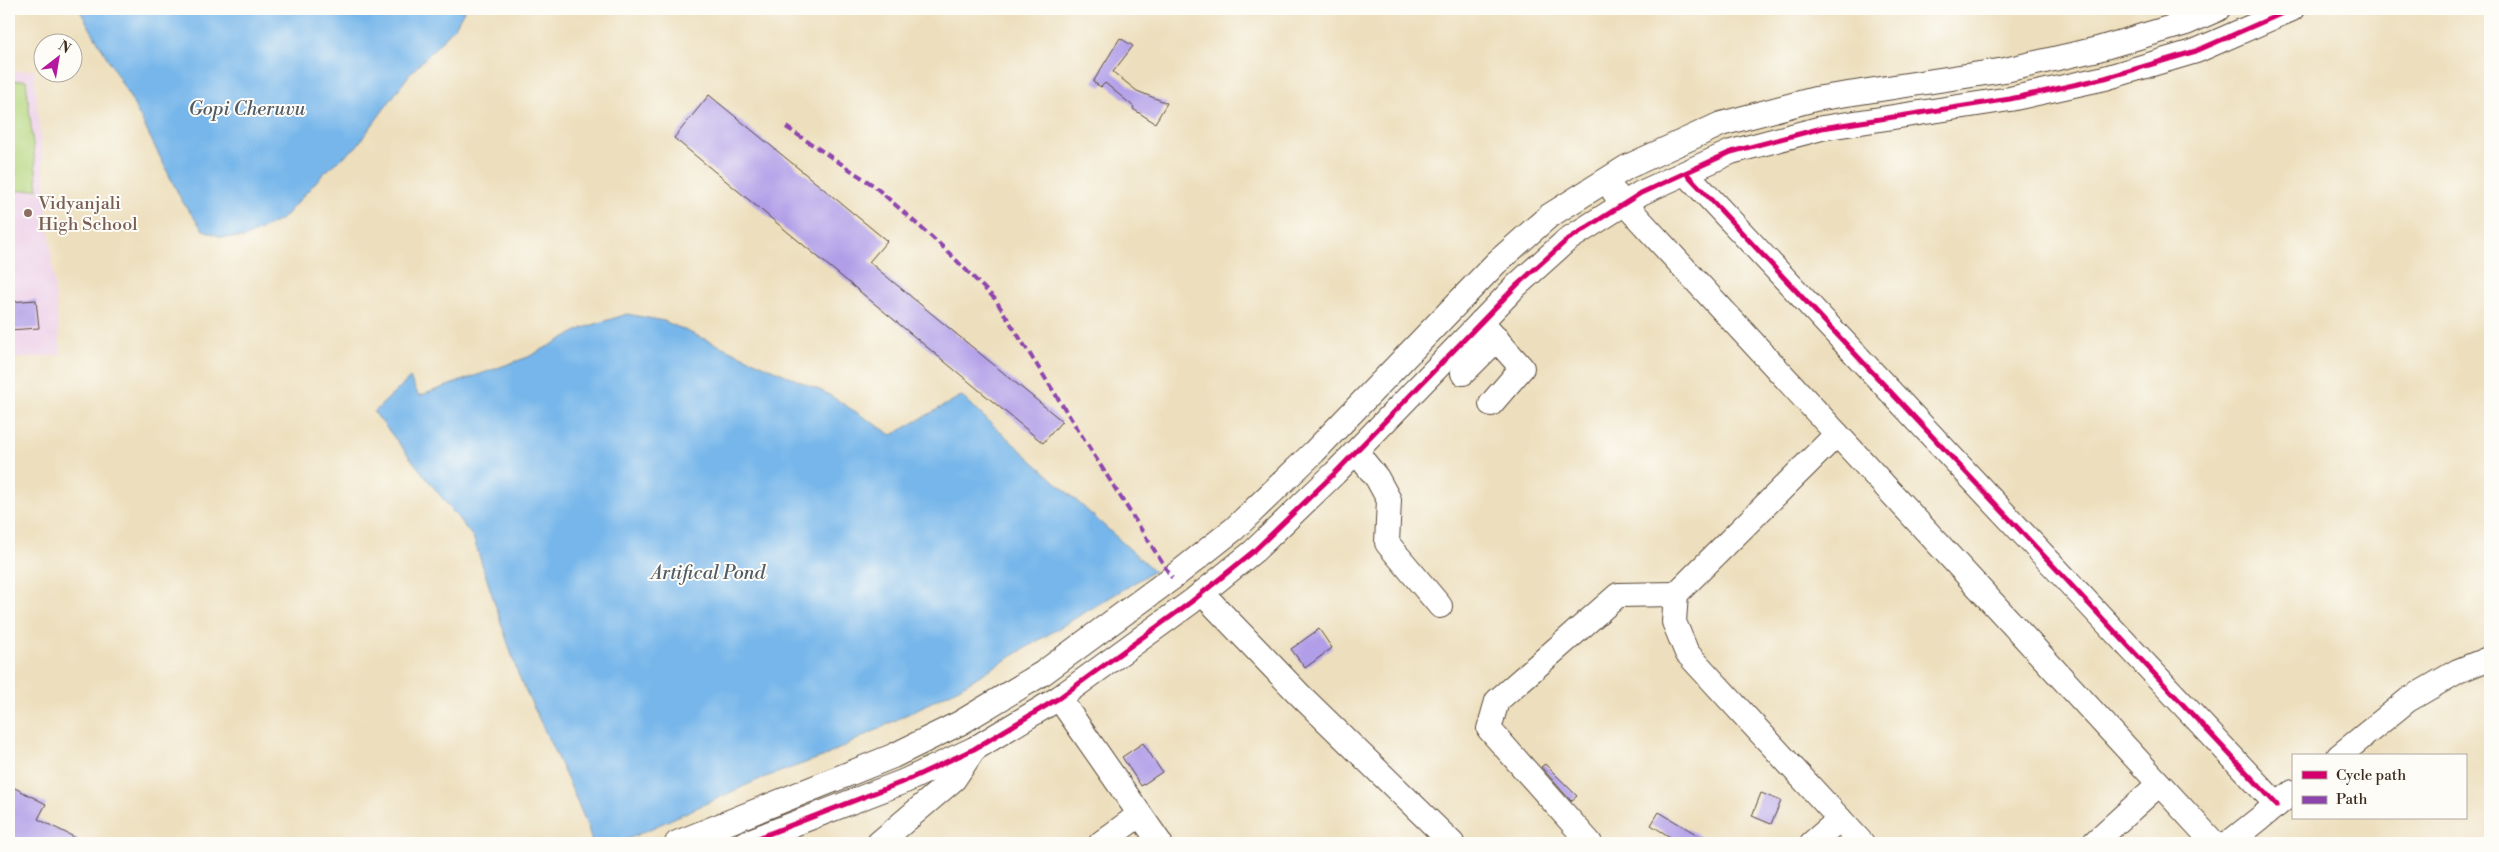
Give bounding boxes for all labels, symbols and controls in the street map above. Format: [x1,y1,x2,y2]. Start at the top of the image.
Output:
north arrow [32,32,82,82]
text: N [55,37,74,58]
water label: Gopi Cheruvu [189,97,306,121]
place label: Vidyanjali High School [37,192,138,236]
marker: Vidyanjali High School [22,207,34,219]
water label: Artifical Pond [649,561,766,585]
legend [2292,754,2466,820]
text: Cycle path [2336,766,2406,785]
text: Path [2336,790,2368,809]

